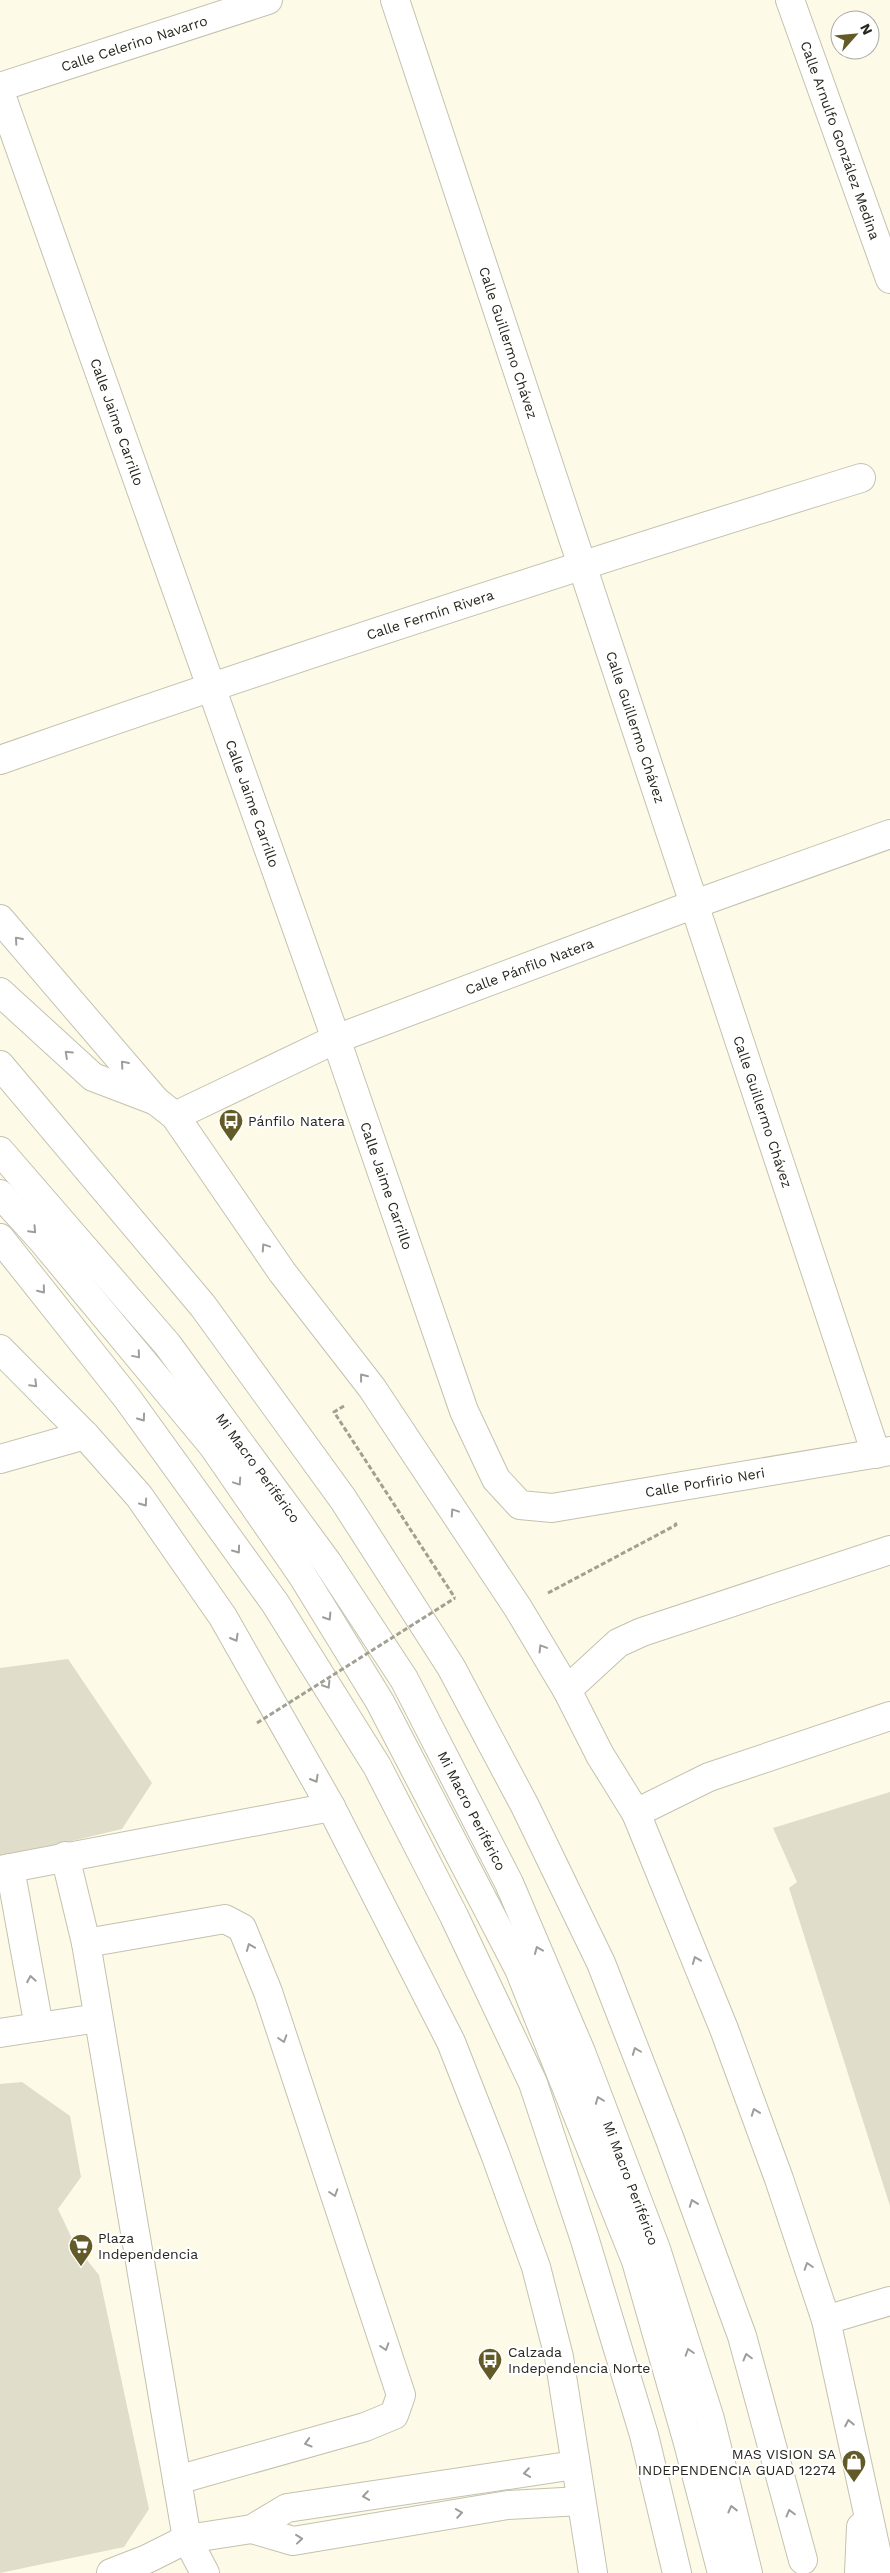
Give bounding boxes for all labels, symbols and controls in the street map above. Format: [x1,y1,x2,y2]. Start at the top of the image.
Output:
north arrow [830,10,880,60]
street label: Calle Celerino Navarro [59,12,209,75]
text: N [857,21,876,37]
street label: Calle Arnulfo González Medina [797,39,883,242]
street label: Calle Guillermo Chávez [476,265,541,421]
street label: Calle Jaime Carrillo [87,356,147,488]
street label: Calle Fermín Rivera [364,586,496,643]
street label: Calle Guillermo Chávez [603,649,668,805]
street label: Calle Jaime Carrillo [223,738,282,869]
street label: Calle Pánfilo Natera [463,935,596,998]
one-way arrow [15,937,24,946]
street label: Calle Guillermo Chávez [730,1034,795,1190]
one-way arrow [64,1051,73,1060]
one-way arrow [121,1060,130,1069]
bus stop icon: Pánfilo Natera [218,1108,244,1142]
place label: Pánfilo Natera [248,1113,345,1129]
street label: Calle Jaime Carrillo [357,1120,416,1252]
one-way arrow [27,1225,36,1234]
one-way arrow [262,1243,271,1253]
one-way arrow [36,1284,44,1293]
one-way arrow [132,1349,141,1358]
one-way arrow [360,1373,369,1383]
one-way arrow [28,1378,37,1387]
street label: Mi Macro Periférico [213,1410,303,1526]
one-way arrow [136,1412,145,1422]
street label: Calle Porfirio Neri [644,1464,766,1500]
one-way arrow [232,1476,241,1486]
one-way arrow [138,1498,147,1507]
one-way arrow [451,1508,460,1517]
one-way arrow [231,1544,240,1553]
one-way arrow [322,1612,331,1621]
one-way arrow [228,1633,238,1642]
one-way arrow [538,1645,548,1654]
one-way arrow [320,1680,330,1689]
street label: Mi Macro Periférico [435,1749,509,1873]
one-way arrow [309,1774,319,1783]
one-way arrow [245,1943,256,1952]
one-way arrow [533,1946,544,1955]
one-way arrow [692,1957,702,1965]
one-way arrow [26,1975,36,1983]
one-way arrow [278,2034,288,2042]
one-way arrow [632,2048,642,2056]
one-way arrow [595,2096,605,2105]
one-way arrow [751,2108,761,2117]
street label: Mi Macro Periférico [600,2119,662,2247]
one-way arrow [329,2188,339,2197]
one-way arrow [689,2200,699,2208]
place label: Plaza Independencia [98,2230,198,2262]
supermarket icon: Plaza Independencia [68,2233,94,2267]
one-way arrow [804,2262,814,2270]
one-way arrow [380,2343,390,2351]
place label: Calzada Independencia Norte [508,2344,650,2376]
bus stop icon: Calzada Independencia Norte [477,2347,503,2381]
one-way arrow [684,2348,694,2357]
one-way arrow [743,2353,753,2361]
one-way arrow [845,2418,855,2427]
one-way arrow [303,2437,312,2448]
place label: MAS VISION SA INDEPENDENCIA GUAD 12274 [638,2446,836,2478]
shop icon: MAS VISION SA INDEPENDENCIA GUAD 12274 [841,2449,867,2483]
one-way arrow [522,2467,531,2477]
one-way arrow [362,2491,370,2501]
one-way arrow [727,2504,738,2513]
one-way arrow [455,2509,464,2519]
one-way arrow [785,2509,796,2518]
one-way arrow [295,2534,303,2545]

